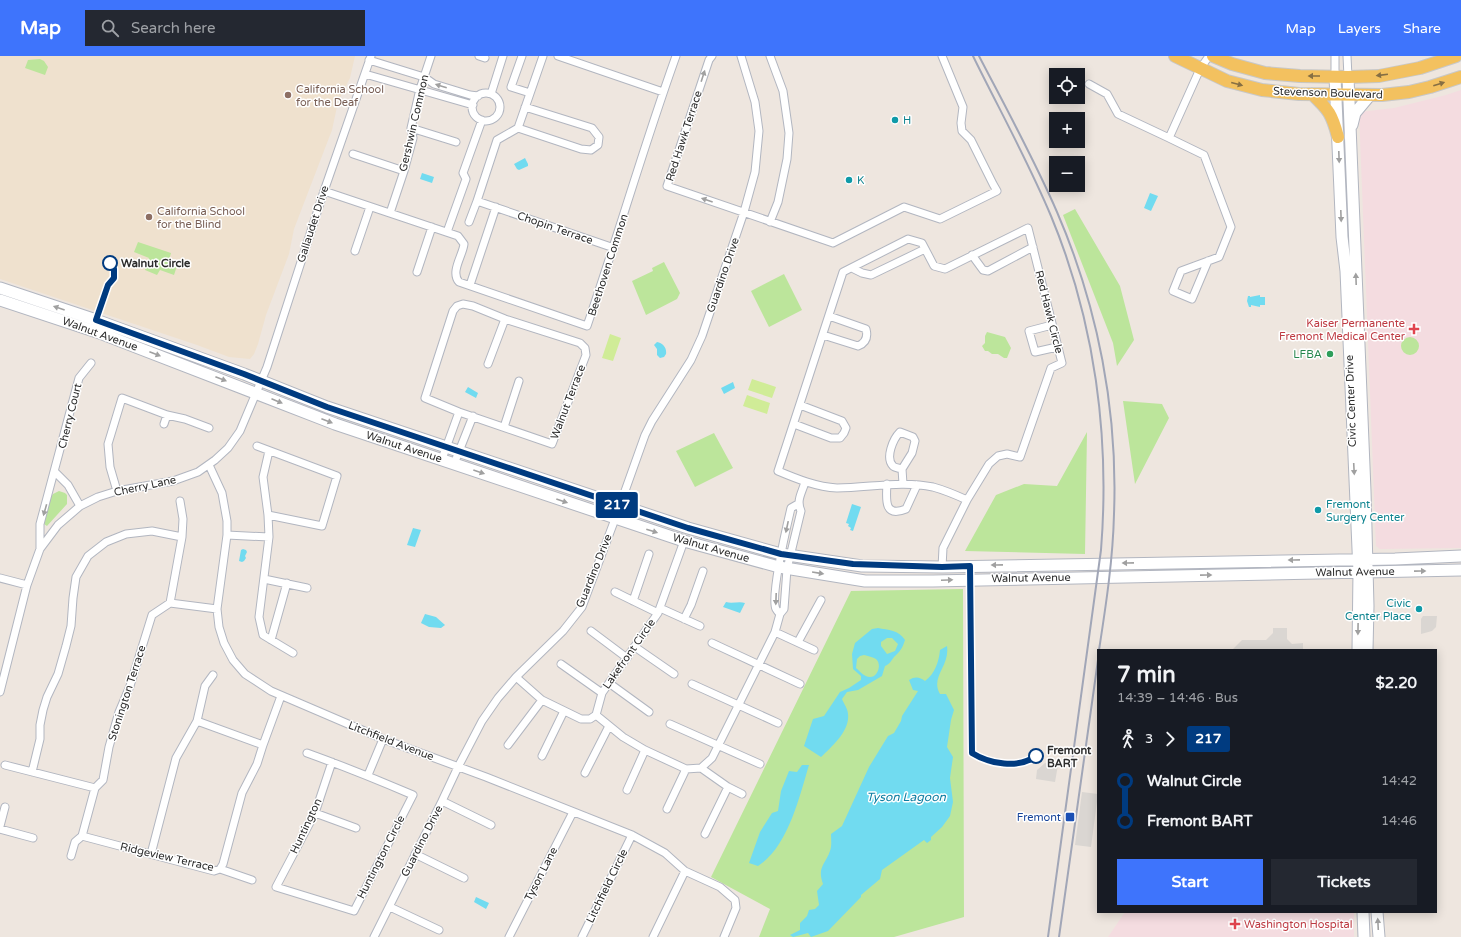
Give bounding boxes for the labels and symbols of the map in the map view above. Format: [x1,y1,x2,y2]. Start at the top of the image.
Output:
one-way arrow [701,70,707,82]
one-way arrow [1376,72,1388,78]
street label: Gershwin Common [396,73,432,173]
one-way arrow [1307,73,1320,79]
one-way arrow [1230,81,1243,87]
one-way arrow [1434,81,1446,87]
place label: California School for the Deaf [296,83,384,109]
one-way arrow [435,83,447,89]
street label: Stevenson Boulevard [1273,85,1383,101]
street label: Red Hawk Terrace [663,89,705,183]
marker: California School for the Deaf [283,90,293,100]
place label: H [903,114,911,127]
marker: H [890,115,900,125]
one-way arrow [1335,151,1342,163]
place label: K [857,174,865,187]
marker: K [844,175,854,185]
street label: Gallaudet Drive [294,184,332,264]
one-way arrow [701,196,713,202]
place label: California School for the Blind [157,205,245,231]
street label: Chopin Terrace [515,209,595,247]
one-way arrow [1338,210,1344,223]
marker: California School for the Blind [144,212,154,222]
street label: Beethoven Common [585,212,631,318]
street label: Guardino Drive [704,236,742,314]
marker: Walnut Circle [102,255,118,271]
place label: Walnut Circle [121,257,191,270]
street label: Red Hawk Circle [1032,269,1066,355]
one-way arrow [1353,273,1360,285]
one-way arrow [53,304,65,310]
street label: Walnut Avenue [60,314,140,354]
place label: Kaiser Permanente Fremont Medical Center [1279,317,1406,343]
marker: Kaiser Permanente Fremont Medical Center [1408,323,1420,335]
place label: LFBA [1293,348,1322,361]
marker: LFBA [1325,349,1335,359]
one-way arrow [150,351,162,357]
street label: Civic Center Drive [1343,355,1359,447]
street label: Walnut Terrace [548,363,588,441]
one-way arrow [215,376,227,382]
street label: Cherry Court [56,382,84,450]
one-way arrow [271,398,282,404]
one-way arrow [321,418,333,424]
street label: Walnut Avenue [364,429,444,465]
one-way arrow [1351,463,1358,475]
one-way arrow [473,469,485,475]
street label: Cherry Lane [113,473,177,499]
line badge: 217 [594,492,640,518]
one-way arrow [556,498,568,504]
place label: Fremont Surgery Center [1326,498,1405,524]
one-way arrow [42,504,48,516]
marker: Fremont Surgery Center [1313,505,1323,515]
one-way arrow [783,521,789,533]
one-way arrow [647,528,659,534]
street label: Walnut Avenue [671,531,751,565]
street label: Guardino Drive [573,532,615,610]
one-way arrow [1287,557,1300,563]
one-way arrow [1121,560,1134,566]
one-way arrow [991,562,1003,569]
street label: Walnut Avenue [1315,565,1395,579]
one-way arrow [1414,568,1427,574]
one-way arrow [811,570,824,576]
street label: Walnut Avenue [991,571,1071,585]
one-way arrow [1200,572,1213,578]
one-way arrow [941,577,953,584]
one-way arrow [773,593,779,606]
place label: Civic Center Place [1345,597,1411,623]
marker: Civic Center Place [1414,604,1424,614]
street label: Lakefront Circle [600,616,658,692]
one-way arrow [1355,623,1361,636]
street label: Stonington Terrace [105,644,149,742]
street label: Litchfield Avenue [346,719,436,763]
place label: Fremont BART [1047,744,1092,770]
marker: Fremont BART [1028,748,1044,764]
water label: Tyson Lagoon [866,790,946,804]
street label: Huntington [288,796,324,856]
street label: Guardino Drive [398,803,446,879]
place label: Fremont [1017,811,1061,824]
marker: Fremont [1064,811,1076,823]
street label: Huntington Circle [354,813,408,901]
street label: Ridgeview Terrace [119,840,215,874]
street label: Tyson Lane [522,845,560,903]
street label: Litchfield Circle [583,847,631,925]
marker: Washington Hospital [1229,918,1241,930]
place label: Washington Hospital [1244,918,1353,931]
one-way arrow [1375,918,1382,931]

